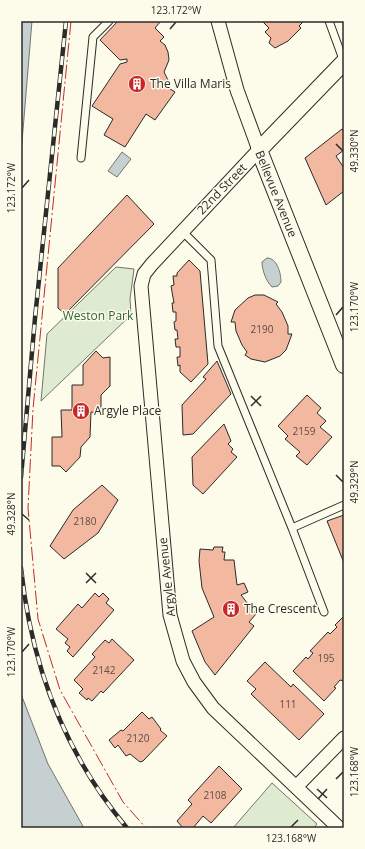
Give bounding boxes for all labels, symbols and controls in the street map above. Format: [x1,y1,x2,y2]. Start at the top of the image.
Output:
text: 123.172°W [151,3,202,17]
building icon: The Villa Maris [127,74,147,94]
place label: The Villa Maris [150,75,231,92]
text: 49.330°N [347,129,361,173]
street label: Bellevue Avenue [251,148,302,240]
street label: 22nd Street [193,159,250,218]
text: 123.172°W [4,162,18,213]
text: 123.170°W [347,281,361,332]
park label: Weston Park [63,307,134,324]
house number: 2190 [251,322,274,336]
building icon: Argyle Place [71,401,91,421]
place label: Argyle Place [94,402,162,419]
house number: 2159 [293,424,316,438]
text: 49.329°N [347,460,361,504]
text: 49.328°N [4,492,18,536]
house number: 2180 [74,514,97,528]
street label: Argyle Avenue [154,536,179,618]
building icon: The Crescent [221,599,241,619]
place label: The Crescent [244,600,317,617]
text: 123.170°W [4,626,18,677]
house number: 195 [317,651,335,665]
house number: 2142 [93,663,116,677]
house number: 111 [279,697,297,711]
house number: 2120 [127,731,150,745]
text: 123.168°W [347,746,361,797]
house number: 2108 [204,788,227,802]
text: 123.168°W [266,831,317,845]

